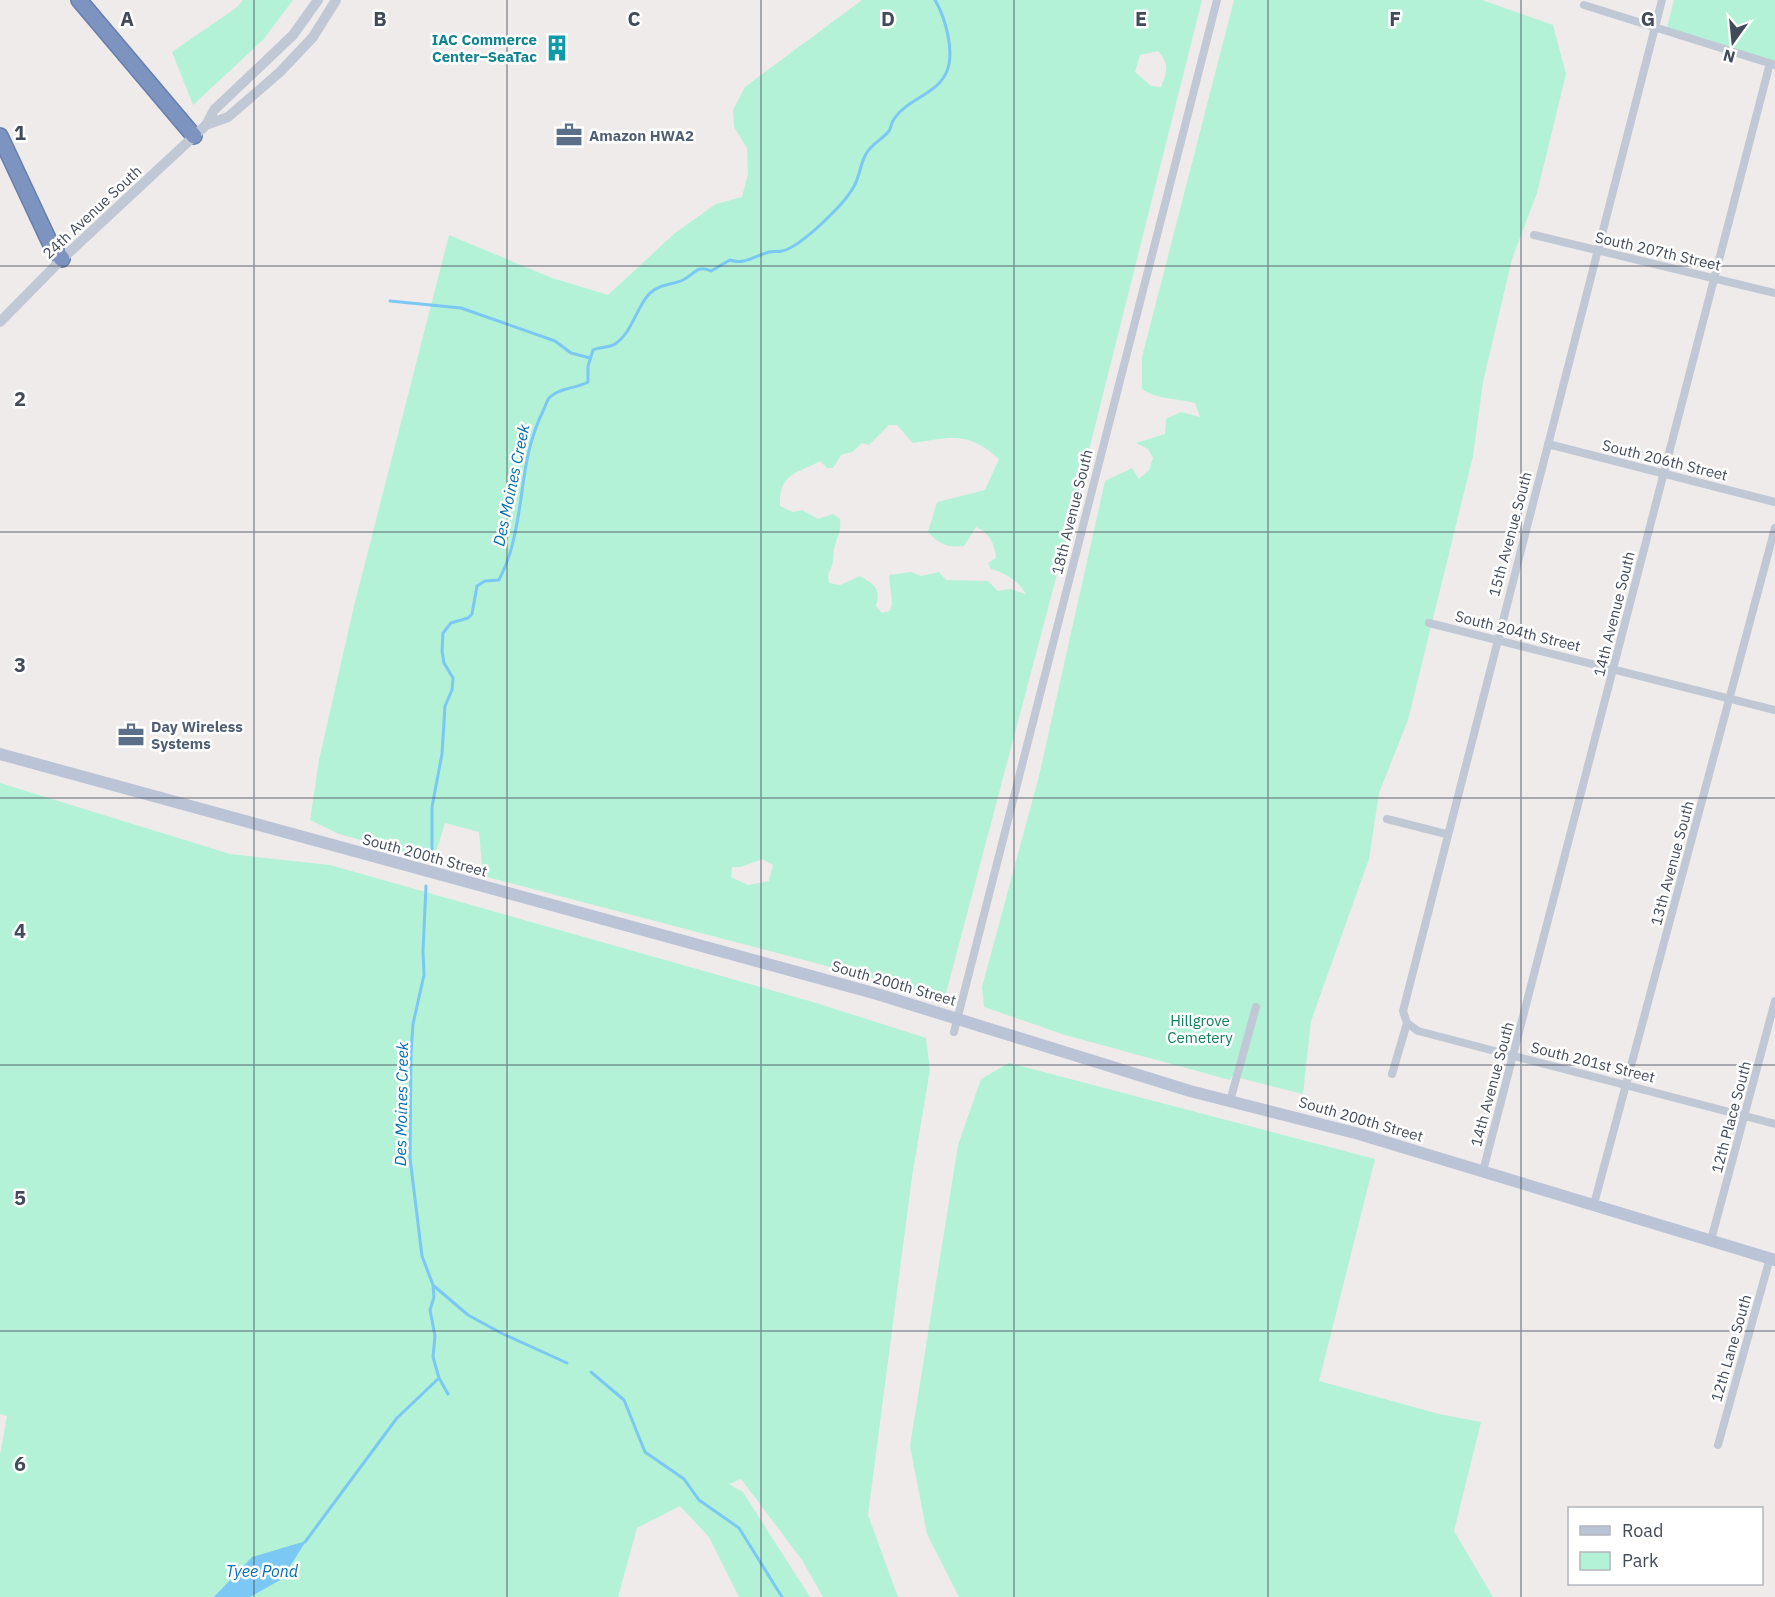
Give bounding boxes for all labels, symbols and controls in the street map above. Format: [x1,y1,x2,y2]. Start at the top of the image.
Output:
text: A [120,5,134,32]
text: B [373,5,387,32]
text: C [627,5,641,32]
text: D [881,5,895,32]
text: E [1135,5,1147,32]
text: F [1389,5,1401,32]
text: G [1641,5,1655,32]
north arrow [1703,12,1763,72]
place label: IAC Commerce Center–SeaTac [432,30,537,66]
building icon: IAC Commerce Center–SeaTac [542,33,572,63]
text: N [1721,45,1737,68]
text: 1 [14,119,26,146]
office icon: Amazon HWA2 [554,120,584,150]
place label: Amazon HWA2 [589,126,694,145]
street label: 24th Avenue South [39,161,145,263]
street label: South 207th Street [1593,227,1723,275]
text: 2 [14,385,26,412]
water label: Des Moines Creek [488,422,534,548]
street label: South 206th Street [1600,435,1730,485]
street label: 18th Avenue South [1047,447,1097,577]
street label: 15th Avenue South [1484,470,1536,598]
street label: 14th Avenue South [1589,549,1639,679]
street label: South 204th Street [1453,606,1583,656]
text: 3 [14,651,26,678]
place label: Day Wireless Systems [151,717,243,753]
office icon: Day Wireless Systems [116,720,146,750]
street label: 13th Avenue South [1646,799,1698,927]
street label: South 200th Street [361,829,489,881]
text: 4 [14,917,26,944]
street label: South 200th Street [830,956,958,1010]
park label: Hillgrove Cemetery [1167,1011,1233,1047]
street label: 14th Avenue South [1466,1020,1518,1148]
street label: South 201st Street [1529,1037,1657,1087]
water label: Des Moines Creek [390,1041,412,1166]
street label: 12th Place South [1707,1059,1755,1175]
street label: South 200th Street [1297,1092,1425,1146]
text: 5 [14,1184,26,1211]
street label: 12th Lane South [1707,1292,1755,1404]
text: 6 [14,1450,26,1477]
legend [1568,1507,1763,1585]
text: Road [1622,1519,1663,1542]
text: Park [1622,1549,1659,1572]
water label: Tyee Pond [226,1561,299,1581]

